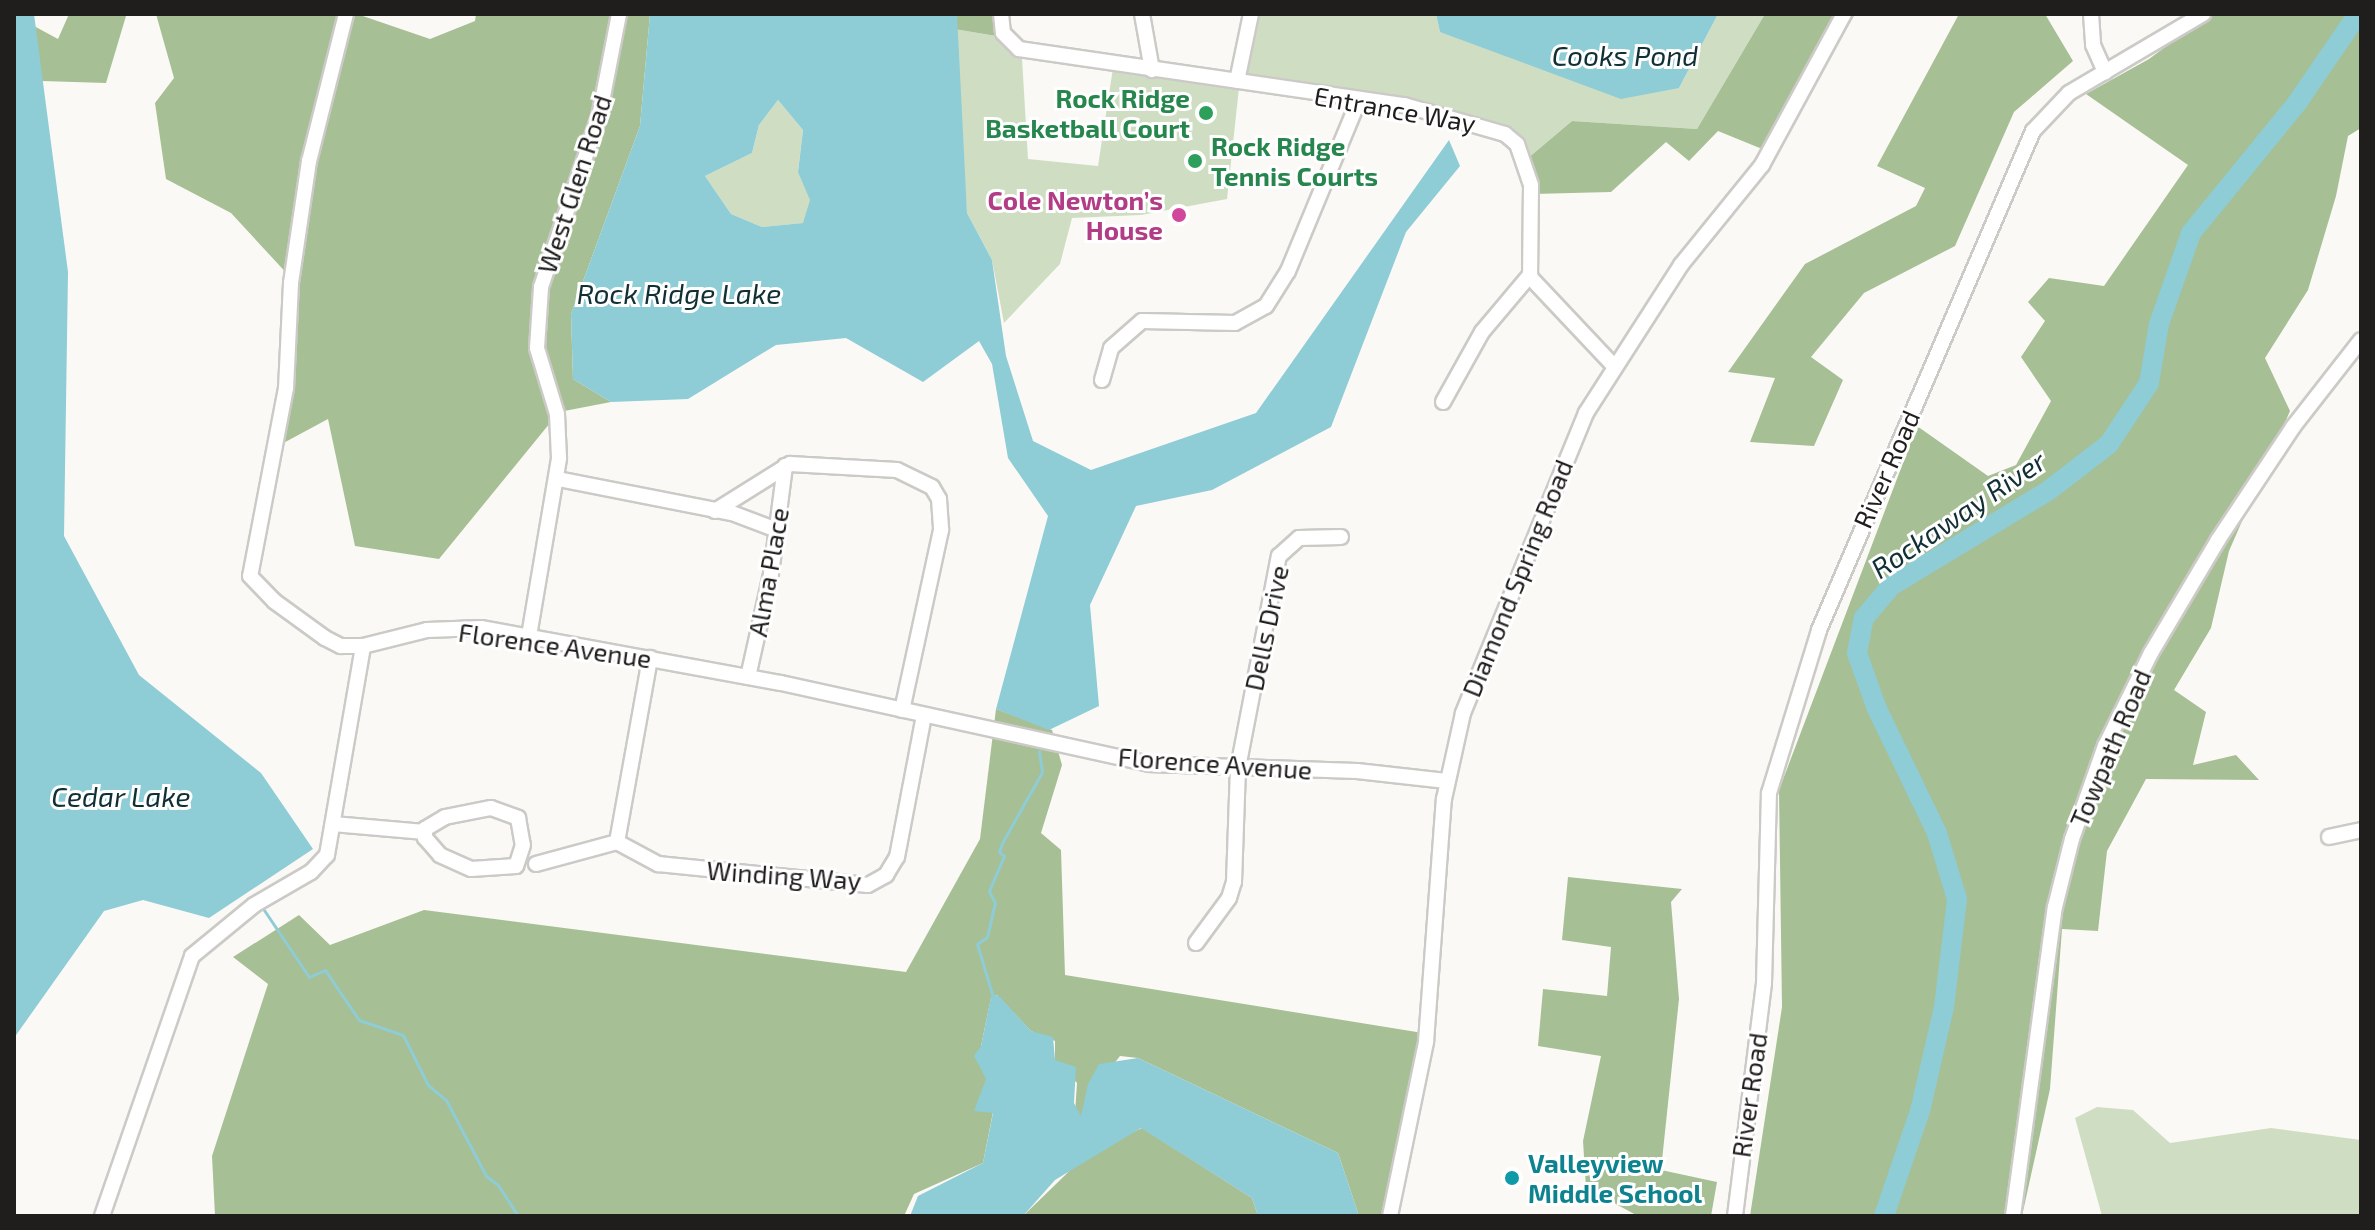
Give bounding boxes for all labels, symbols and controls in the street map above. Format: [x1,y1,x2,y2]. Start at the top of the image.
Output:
water label: Cooks Pond [1552,38,1698,72]
street label: Entrance Way [1312,79,1478,139]
place label: Rock Ridge Basketball Court [985,82,1190,144]
street label: West Glen Road [530,91,618,277]
marker: Rock Ridge Basketball Court [1197,104,1215,122]
place label: Rock Ridge Tennis Courts [1211,130,1378,192]
marker: Rock Ridge Tennis Courts [1186,152,1204,170]
place label: Cole Newton’s House [988,184,1163,246]
marker: Cole Newton’s House [1170,206,1188,224]
water label: Rock Ridge Lake [577,276,781,310]
street label: River Road [1846,405,1926,533]
water label: Rockaway River [1864,443,2052,585]
street label: Diamond Spring Road [1455,455,1579,701]
street label: Alma Place [741,505,795,639]
street label: Dells Drive [1237,562,1295,694]
street label: Florence Avenue [456,616,654,674]
street label: Towpath Road [2063,664,2157,832]
street label: Florence Avenue [1117,741,1313,785]
water label: Cedar Lake [51,779,191,813]
street label: Winding Way [705,854,863,896]
street label: River Road [1725,1030,1773,1160]
place label: Valleyview Middle School [1528,1147,1702,1208]
marker: Valleyview Middle School [1503,1169,1521,1187]

